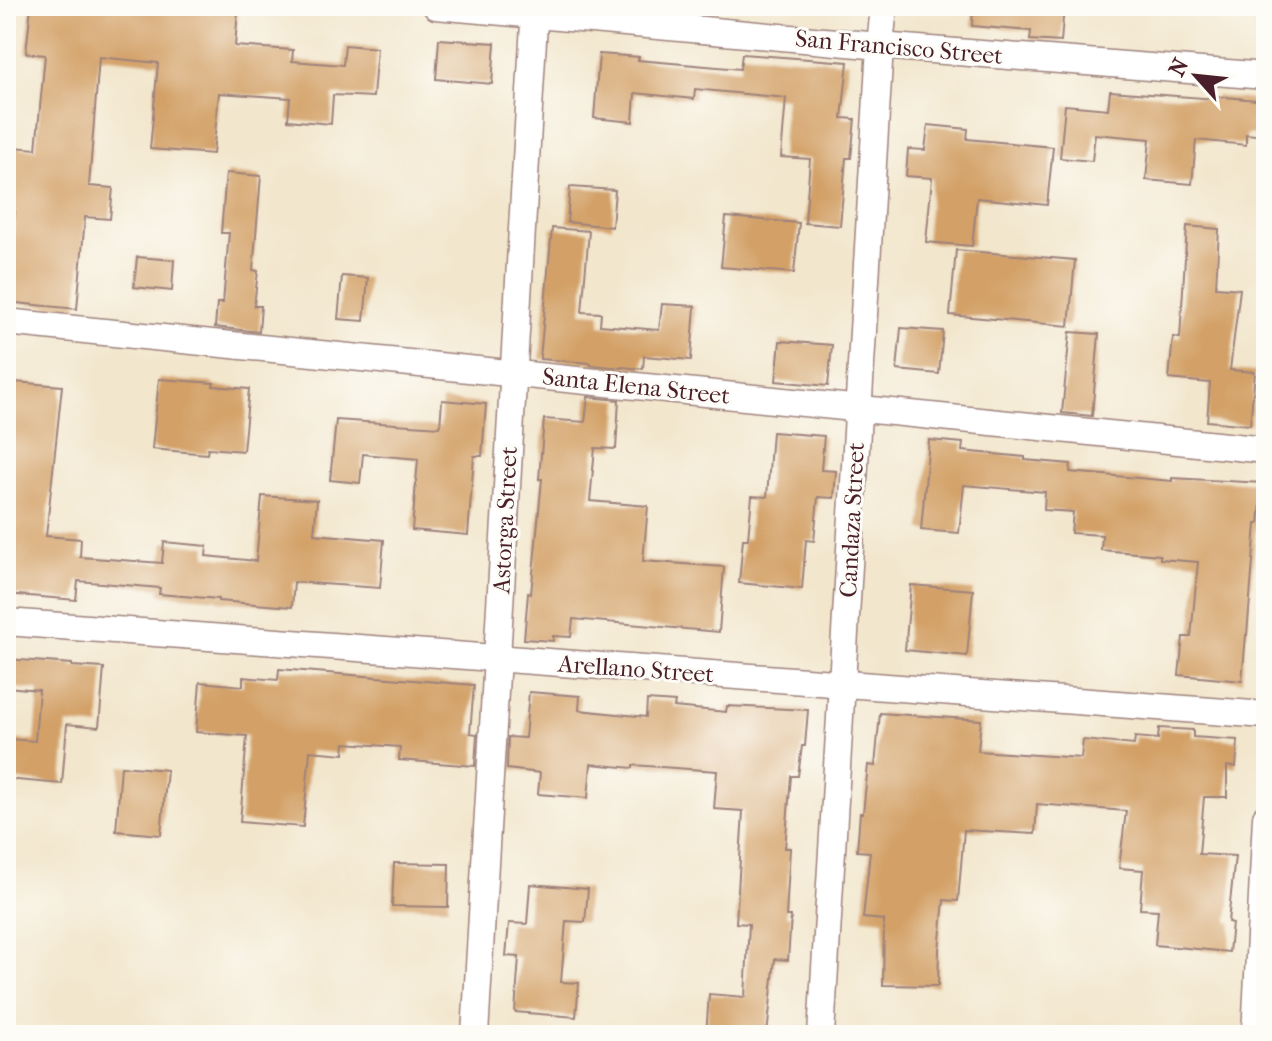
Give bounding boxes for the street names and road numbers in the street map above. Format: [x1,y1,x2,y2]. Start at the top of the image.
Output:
street label: San Francisco Street [794,24,1004,70]
street label: Santa Elena Street [541,362,732,410]
street label: Candaza Street [834,441,870,598]
street label: Astorga Street [487,445,523,595]
street label: Arellano Street [556,650,715,688]

